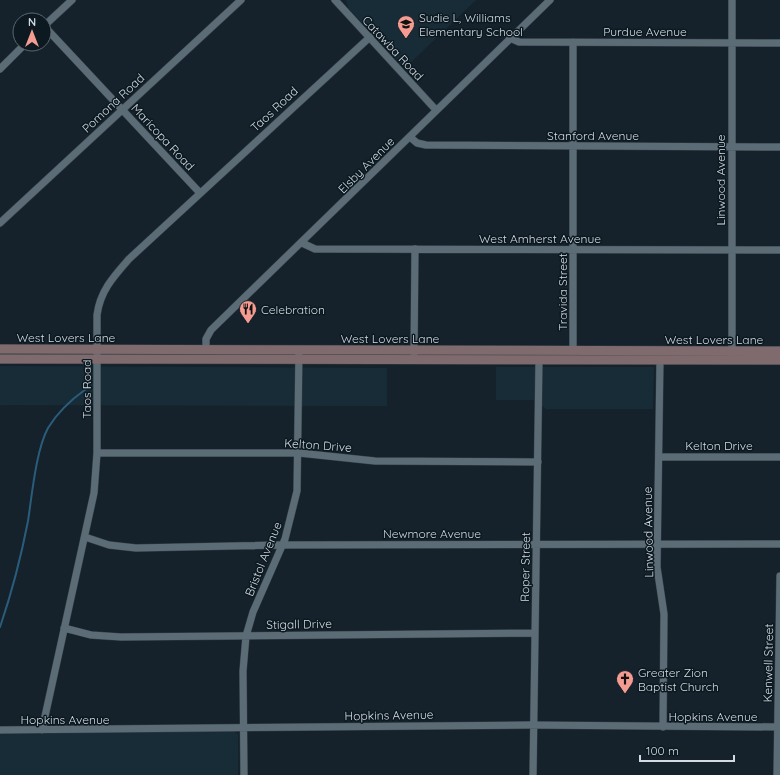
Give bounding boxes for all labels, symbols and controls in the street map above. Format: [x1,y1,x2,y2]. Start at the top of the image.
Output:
place label: Sudie L, Williams Elementary School [419,10,523,39]
north arrow [12,12,52,52]
street label: Catawba Road [359,13,427,83]
school or university icon: Sudie L, Williams Elementary School [396,14,416,39]
text: N [28,15,36,29]
street label: Purdue Avenue [603,24,687,39]
street label: Pomona Road [79,70,147,136]
street label: Taos Road [247,83,301,135]
street label: Maricopa Road [128,101,198,173]
street label: Stanford Avenue [547,128,639,143]
street label: Elsby Avenue [335,134,397,196]
street label: Linwood Avenue [713,134,728,226]
street label: West Amherst Avenue [479,231,601,246]
street label: Travida Street [555,253,570,331]
restaurant icon: Celebration [238,299,258,324]
place label: Celebration [261,302,325,317]
street label: West Lovers Lane [17,330,116,345]
street label: West Lovers Lane [341,331,440,346]
street label: West Lovers Lane [665,332,764,347]
street label: Taos Road [79,359,94,419]
street label: Kelton Drive [284,435,353,455]
street label: Kelton Drive [685,438,753,453]
street label: Linwood Avenue [640,486,656,578]
street label: Bristol Avenue [241,519,285,598]
street label: Newmore Avenue [383,526,481,541]
street label: Roper Street [517,532,533,602]
street label: Stigall Drive [266,616,332,632]
street label: Kenwell Street [760,623,776,703]
place label: Greater Zion Baptist Church [638,665,719,694]
church icon: Greater Zion Baptist Church [615,669,635,694]
street label: Hopkins Avenue [344,707,434,723]
street label: Hopkins Avenue [668,709,758,724]
street label: Hopkins Avenue [20,712,110,727]
scale bar [640,737,734,763]
text: 100 m [646,743,679,758]

